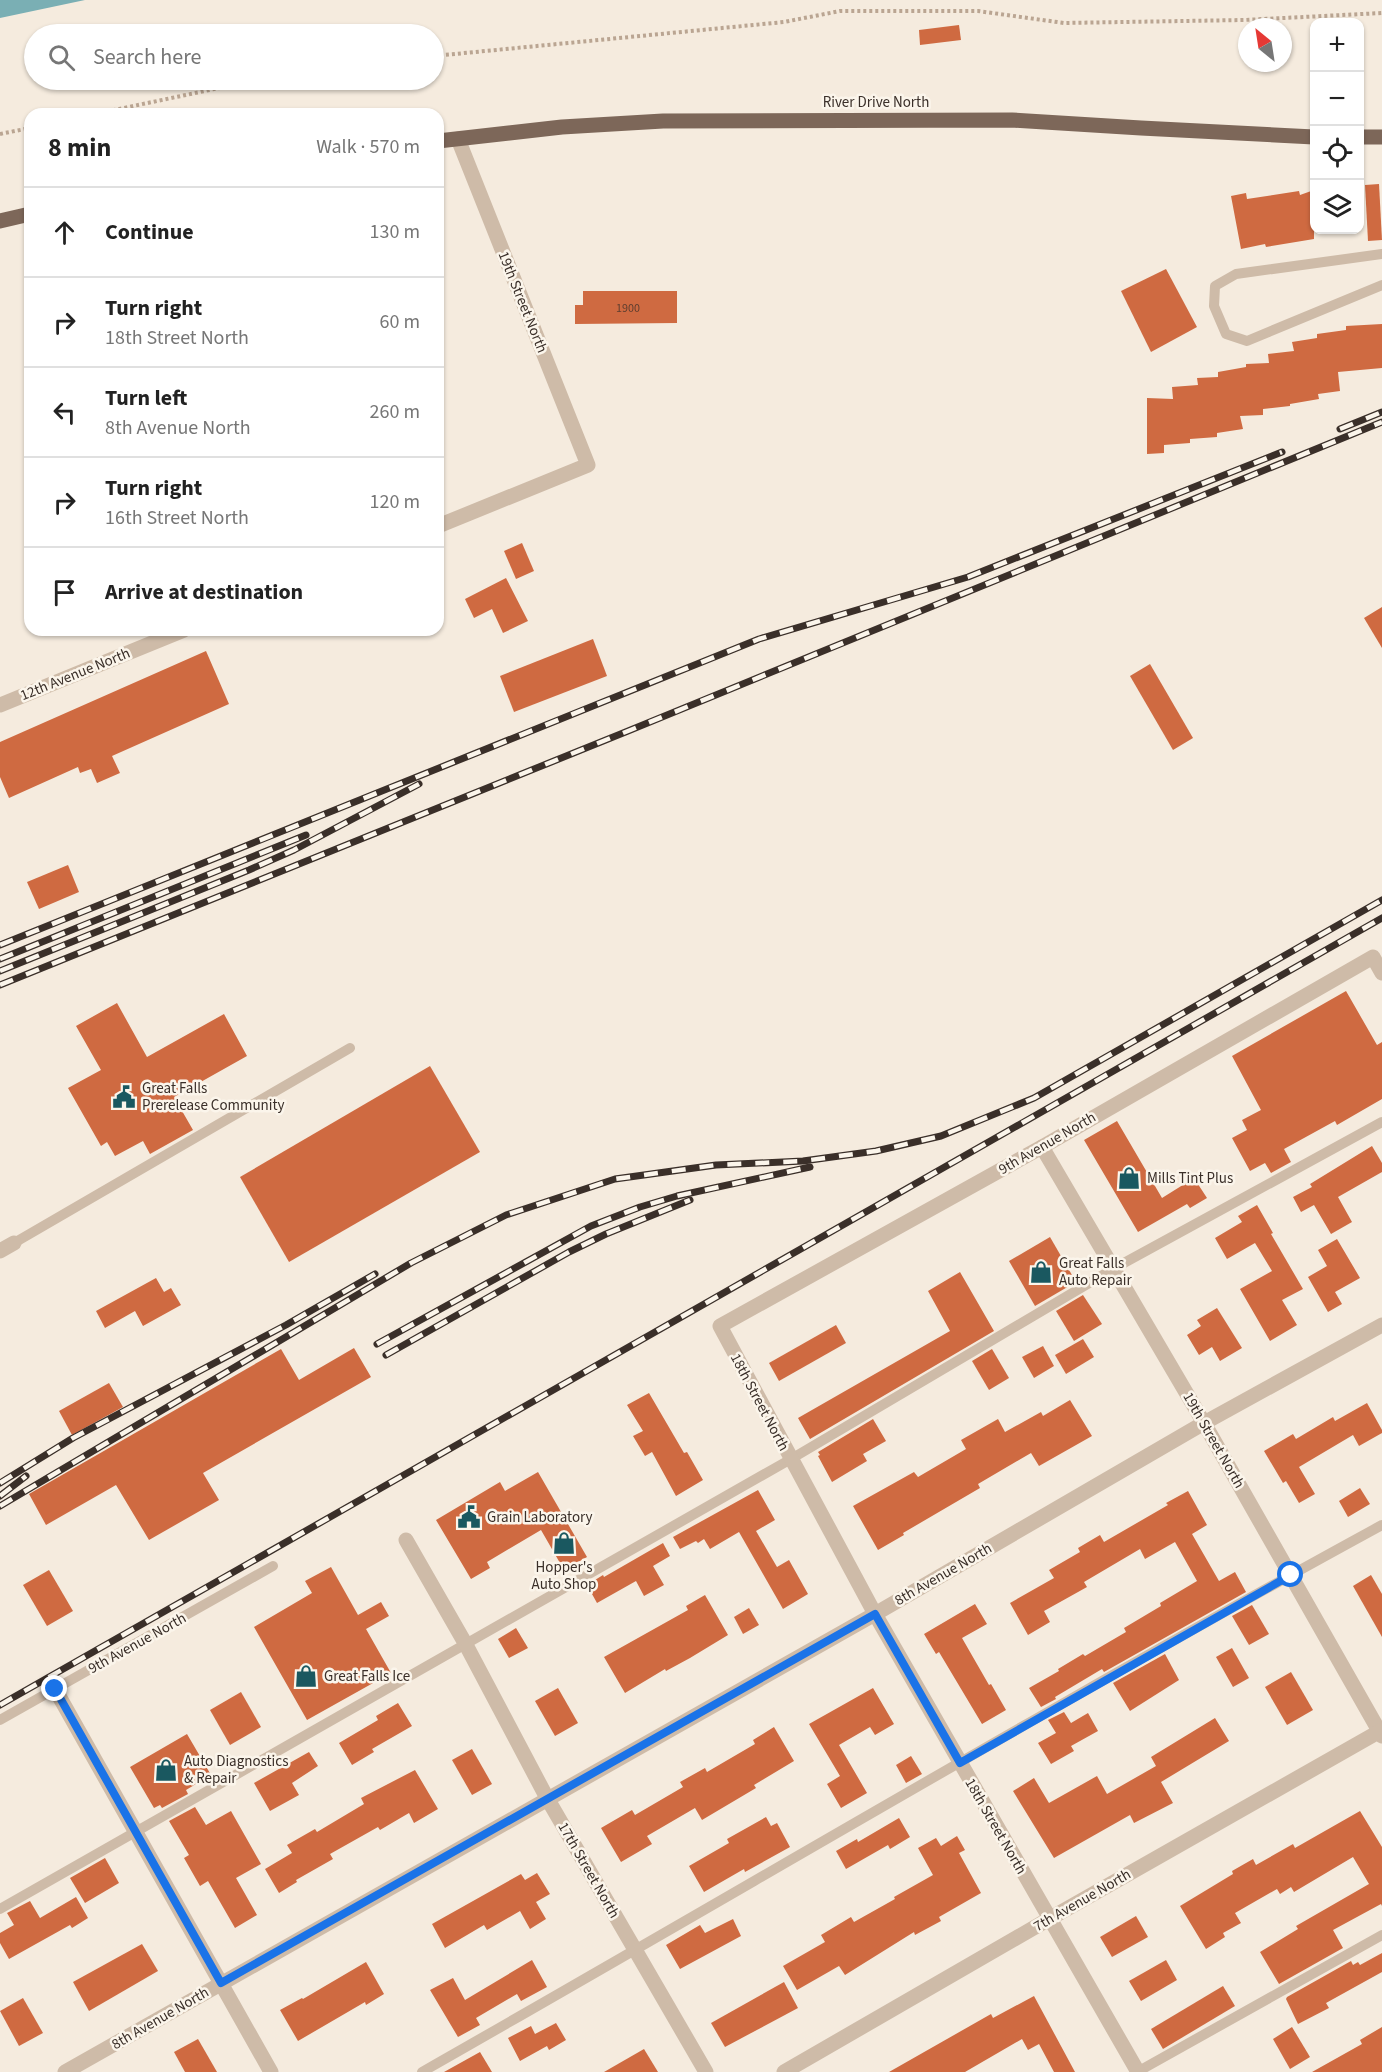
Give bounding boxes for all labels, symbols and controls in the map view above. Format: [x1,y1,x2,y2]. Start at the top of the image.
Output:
north arrow [1238,18,1292,72]
map controls [1310,18,1364,234]
button: + [1310,18,1364,72]
search box [24,24,444,90]
icon: search [45,41,78,74]
text: Search here [93,41,201,73]
button: − [1310,72,1364,126]
street label: River Drive North [823,92,929,113]
button: locate [1310,126,1364,180]
text: 8 min [48,129,111,166]
text: Walk · 570 m [316,133,420,161]
button: layers [1310,180,1364,234]
icon: ahead [48,216,81,249]
text: Continue [105,216,194,248]
text: 130 m [370,218,420,246]
street label: 19th Street North [493,248,553,356]
text: Turn right [105,292,202,324]
house number: 1900 [616,300,640,317]
icon: right [48,306,81,339]
text: 60 m [380,308,420,336]
text: 18th Street North [105,324,249,352]
text: Turn left [105,382,187,414]
icon: left [48,396,81,429]
text: 260 m [370,398,420,426]
text: 8th Avenue North [105,414,251,442]
text: Turn right [105,472,202,504]
icon: right [48,486,81,519]
text: 120 m [370,488,420,516]
text: 16th Street North [105,504,249,532]
icon: arrive [48,576,81,609]
text: Arrive at destination [105,576,303,608]
street label: 12th Avenue North [17,643,133,706]
place label: Great Falls Prerelease Community [142,1078,285,1116]
public building icon: Great Falls Prerelease Community [111,1084,137,1110]
street label: 9th Avenue North [995,1107,1100,1180]
shop icon: Mills Tint Plus [1116,1165,1142,1191]
place label: Mills Tint Plus [1147,1168,1233,1189]
place label: Great Falls Auto Repair [1059,1253,1132,1291]
shop icon: Great Falls Auto Repair [1028,1259,1054,1285]
street label: 18th Street North [725,1350,794,1455]
street label: 19th Street North [1177,1388,1250,1492]
public building icon: Grain Laboratory [456,1504,482,1530]
place label: Grain Laboratory [487,1507,593,1528]
shop icon: Hopper's Auto Shop [551,1530,577,1556]
street label: 8th Avenue North [891,1538,996,1611]
place label: Hopper's Auto Shop [532,1557,596,1595]
route start [1277,1561,1303,1587]
street label: 9th Avenue North [84,1608,190,1679]
shop icon: Great Falls Ice [293,1663,319,1689]
place label: Great Falls Ice [324,1666,410,1687]
route end [41,1675,67,1701]
place label: Auto Diagnostics & Repair [184,1751,288,1789]
shop icon: Auto Diagnostics & Repair [153,1757,179,1783]
street label: 18th Street North [959,1774,1032,1878]
street label: 17th Street North [552,1818,625,1922]
street label: 7th Avenue North [1030,1864,1135,1937]
street label: 8th Avenue North [108,1982,213,2055]

